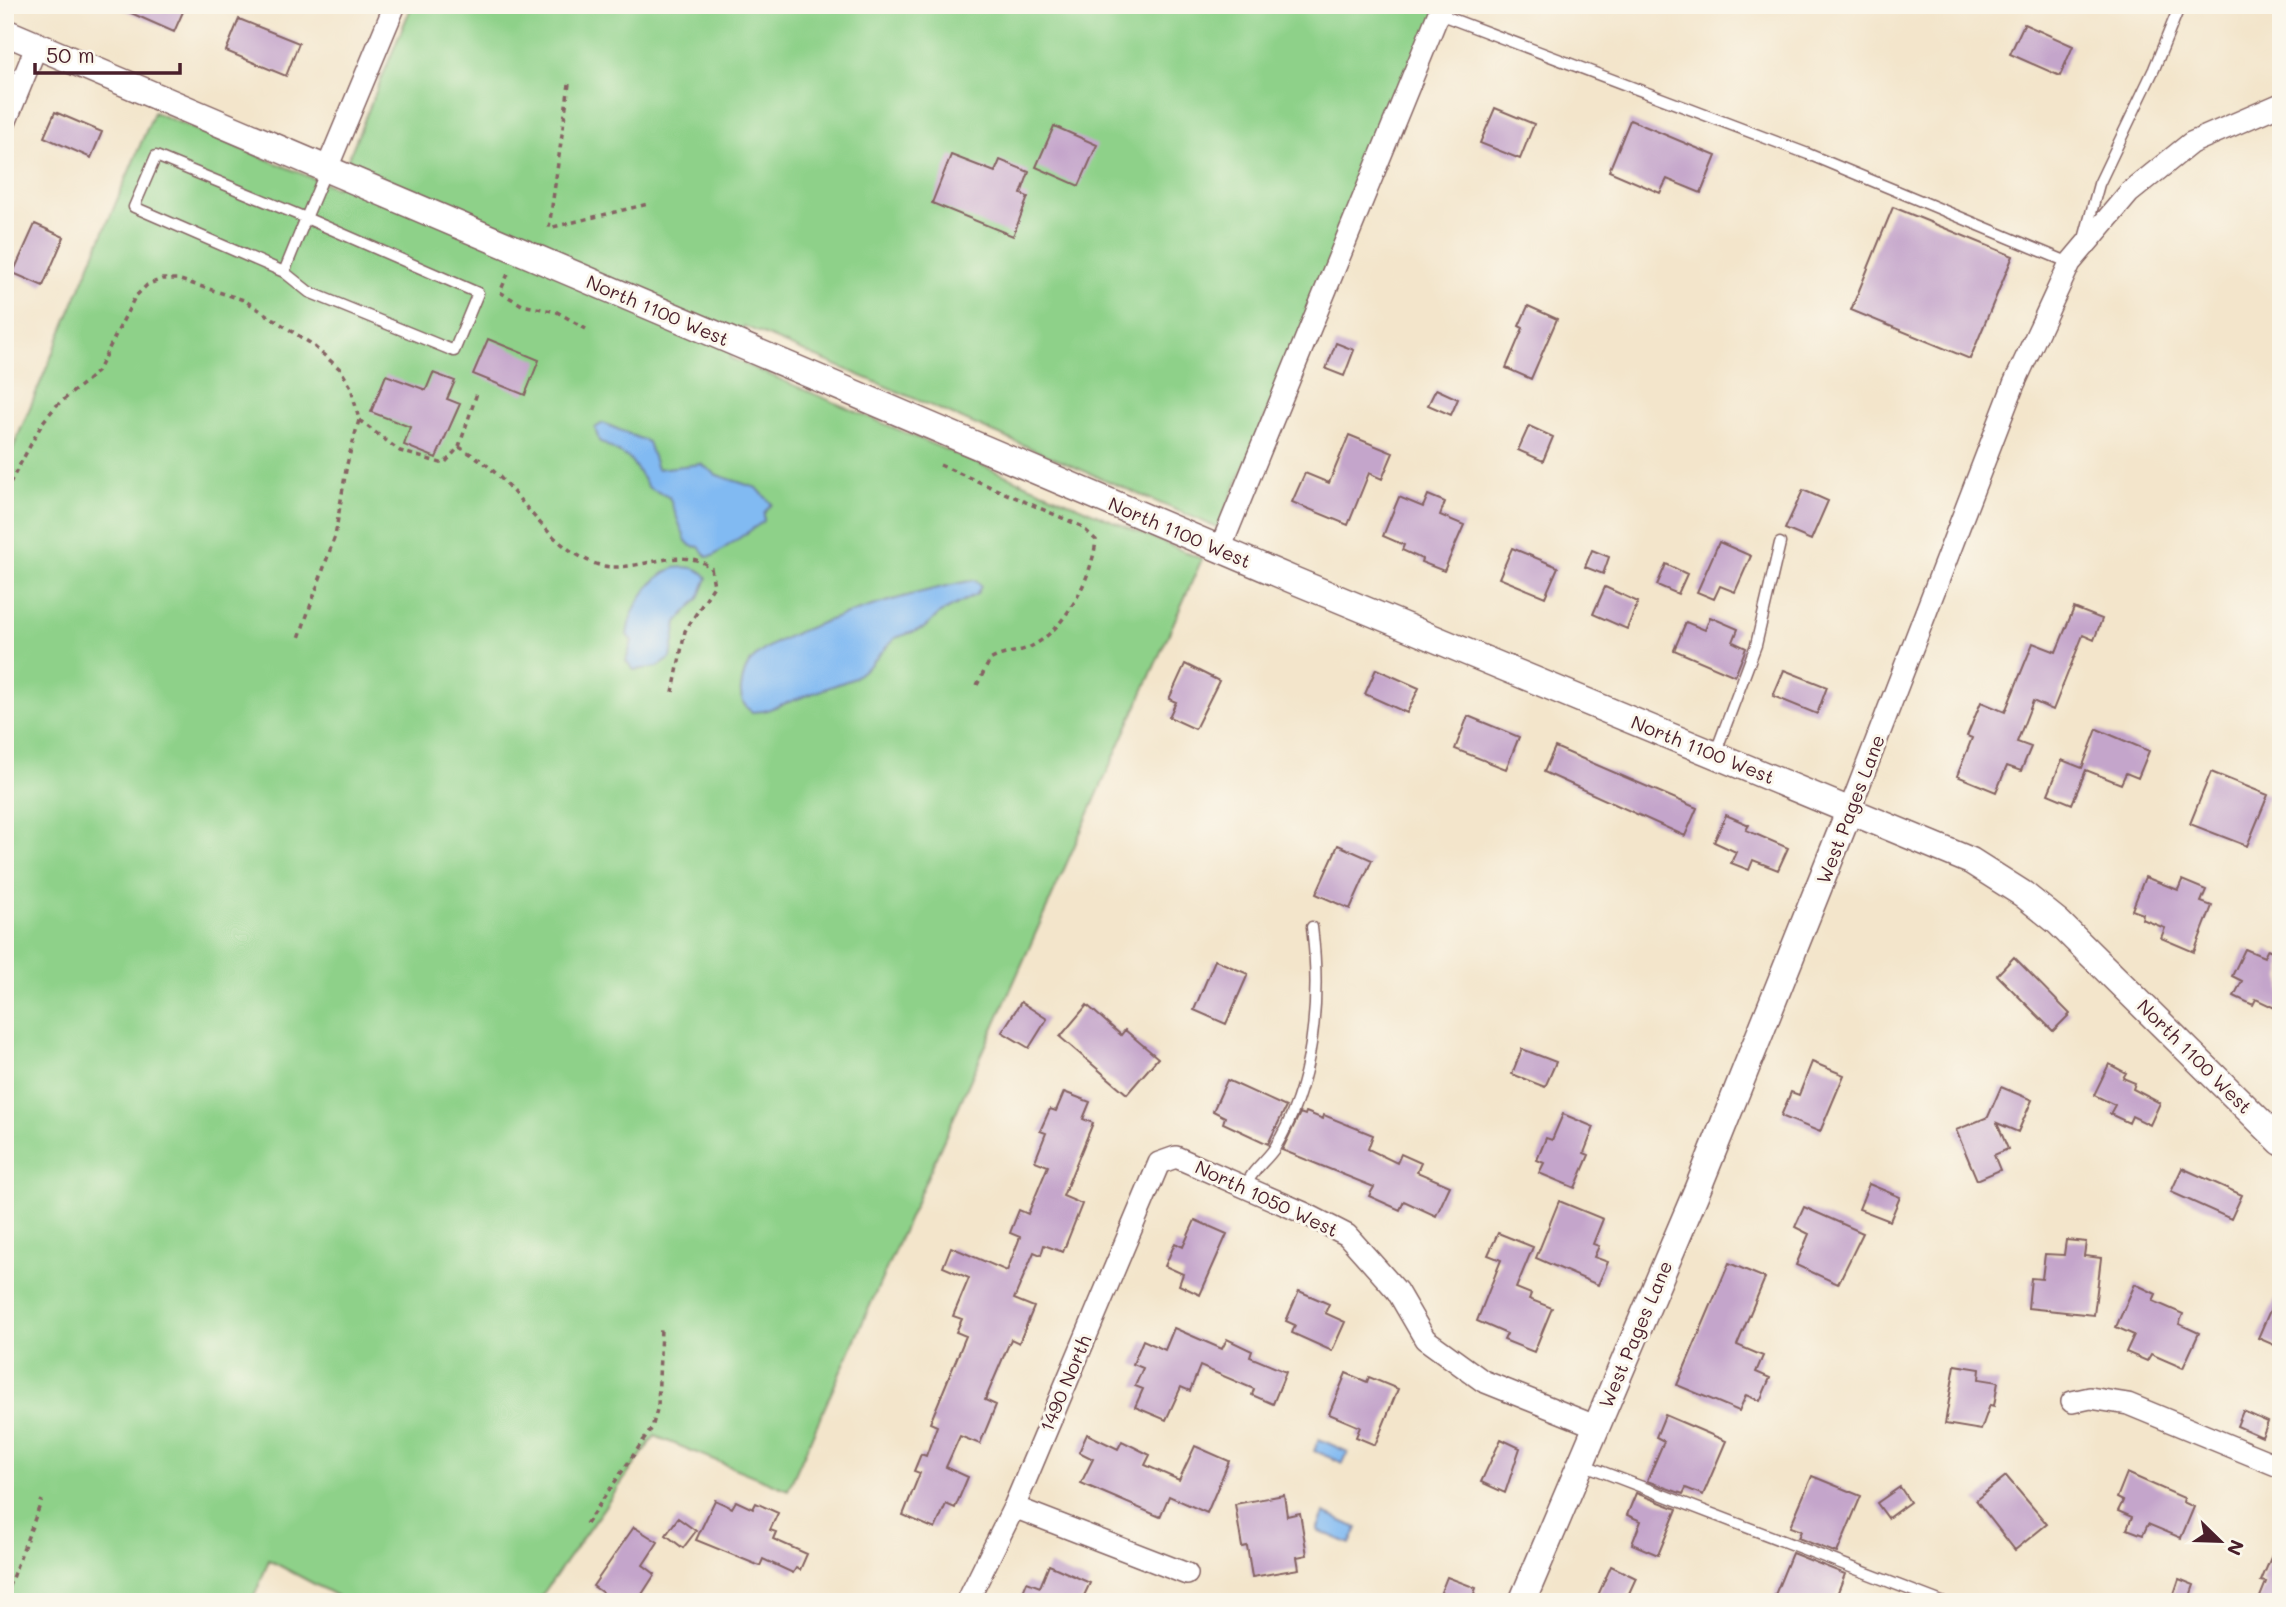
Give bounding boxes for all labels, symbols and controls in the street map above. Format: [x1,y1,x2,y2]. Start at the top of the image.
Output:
scale bar [35,32,180,76]
text: 50 m [46,41,95,68]
street label: North 1100 West [583,269,733,351]
street label: North 1100 West [1105,491,1255,573]
street label: North 1100 West [1628,709,1778,789]
street label: West Pages Lane [1810,731,1890,887]
street label: North 1100 West [2132,993,2258,1119]
street label: North 1050 West [1191,1154,1343,1242]
street label: West Pages Lane [1593,1256,1677,1412]
street label: 1490 North [1033,1331,1097,1435]
north arrow [2184,1506,2254,1576]
text: N [2222,1536,2250,1559]

